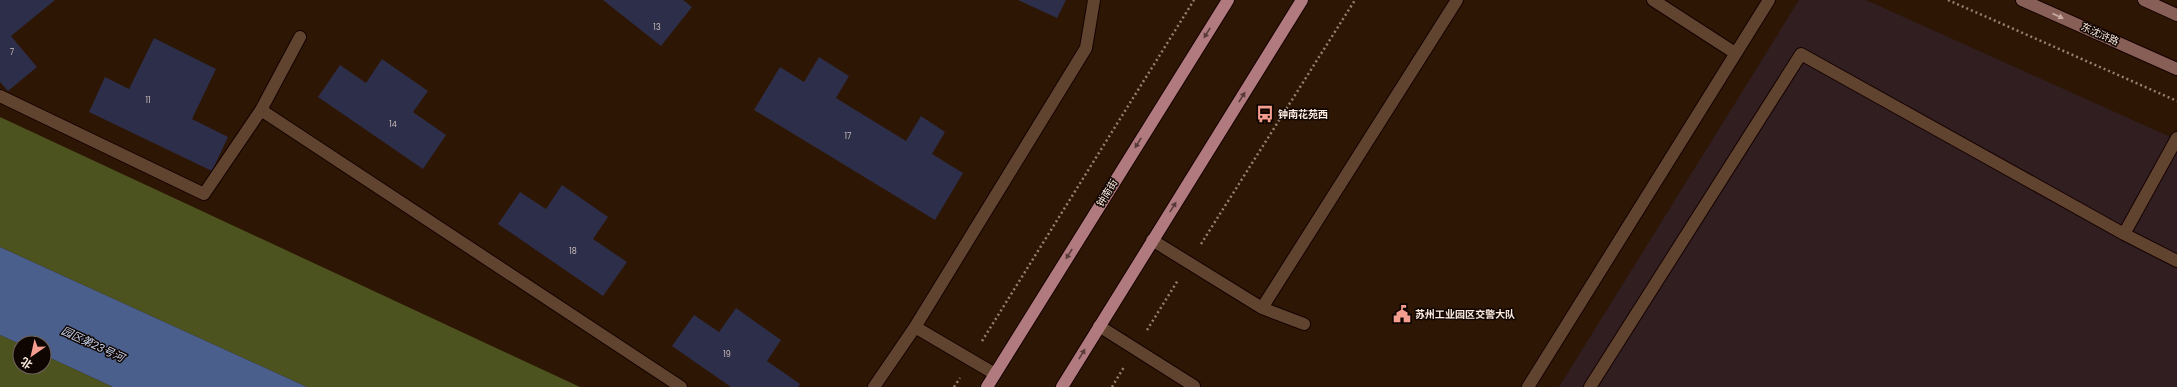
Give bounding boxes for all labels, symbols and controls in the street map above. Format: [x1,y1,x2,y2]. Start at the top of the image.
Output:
one-way arrow [2052,13,2064,19]
street label: 东沈浒路 [2079,19,2121,49]
house number: 13 [653,22,661,33]
one-way arrow [1203,28,1211,38]
house number: 7 [10,47,15,58]
one-way arrow [1238,91,1245,103]
house number: 11 [145,95,151,106]
bus stop icon: 钟南花苑西 [1255,104,1275,124]
place label: 钟南花苑西 [1278,107,1328,122]
house number: 14 [389,119,397,130]
house number: 17 [845,131,852,142]
one-way arrow [1135,137,1142,149]
street label: 钟南街 [1093,176,1121,210]
one-way arrow [1169,201,1176,213]
house number: 18 [569,246,577,257]
one-way arrow [1066,248,1073,260]
public building icon: 苏州工业园区交警大队 [1392,304,1412,324]
place label: 苏州工业园区交警大队 [1415,307,1515,322]
water label: 园区第23号河 [59,322,129,366]
north arrow [12,335,52,375]
one-way arrow [1079,348,1086,360]
house number: 19 [723,349,731,360]
text: 北 [17,354,35,373]

